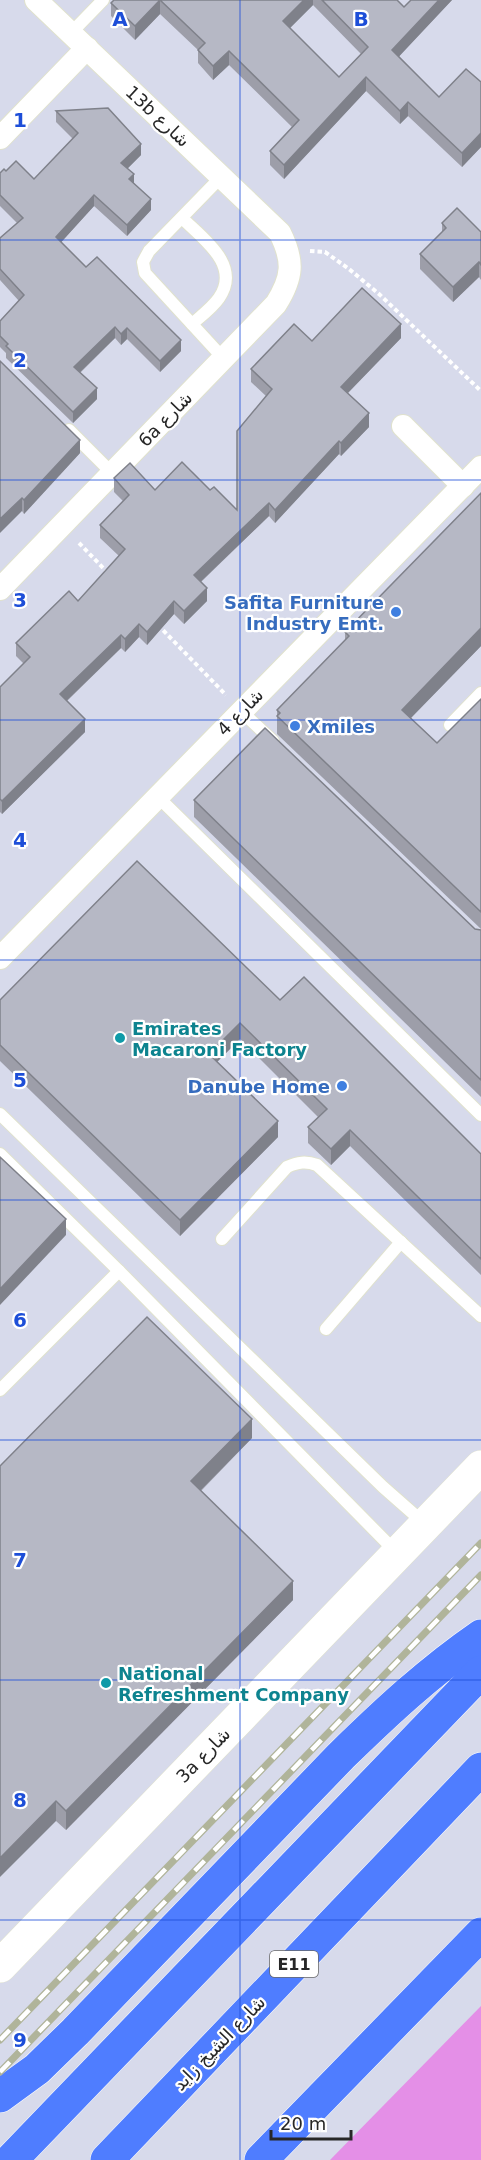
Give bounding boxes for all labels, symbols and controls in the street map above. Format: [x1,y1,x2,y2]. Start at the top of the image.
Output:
text: A [112,7,128,31]
text: B [353,7,369,31]
street label: 13b شارع [121,81,194,152]
text: 1 [13,108,27,132]
text: 2 [13,348,27,372]
street label: 6a شارع [134,387,197,452]
text: 3 [13,588,27,612]
place label: Safita Furniture Industry Emt. [224,592,384,634]
marker: Safita Furniture Industry Emt. [389,605,403,619]
street label: شارع 4 [213,684,268,741]
place label: Xmiles [307,716,375,737]
marker: Xmiles [288,719,302,733]
text: 4 [13,828,27,852]
place label: Emirates Macaroni Factory [132,1018,307,1060]
marker: Emirates Macaroni Factory [113,1031,127,1045]
text: 5 [13,1068,27,1092]
place label: Danube Home [188,1076,330,1097]
marker: Danube Home [335,1079,349,1093]
text: 6 [13,1308,27,1332]
text: 7 [13,1548,27,1572]
place label: National Refreshment Company [118,1663,349,1705]
marker: National Refreshment Company [99,1676,113,1690]
street label: 3a شارع [172,1723,235,1788]
text: 8 [13,1788,27,1812]
road number: E11 [270,1951,318,1977]
street label: شارع الشيخ زايد [169,1991,270,2095]
text: 9 [13,2028,27,2052]
scale bar [271,2103,350,2141]
text: 20 m [280,2113,326,2134]

